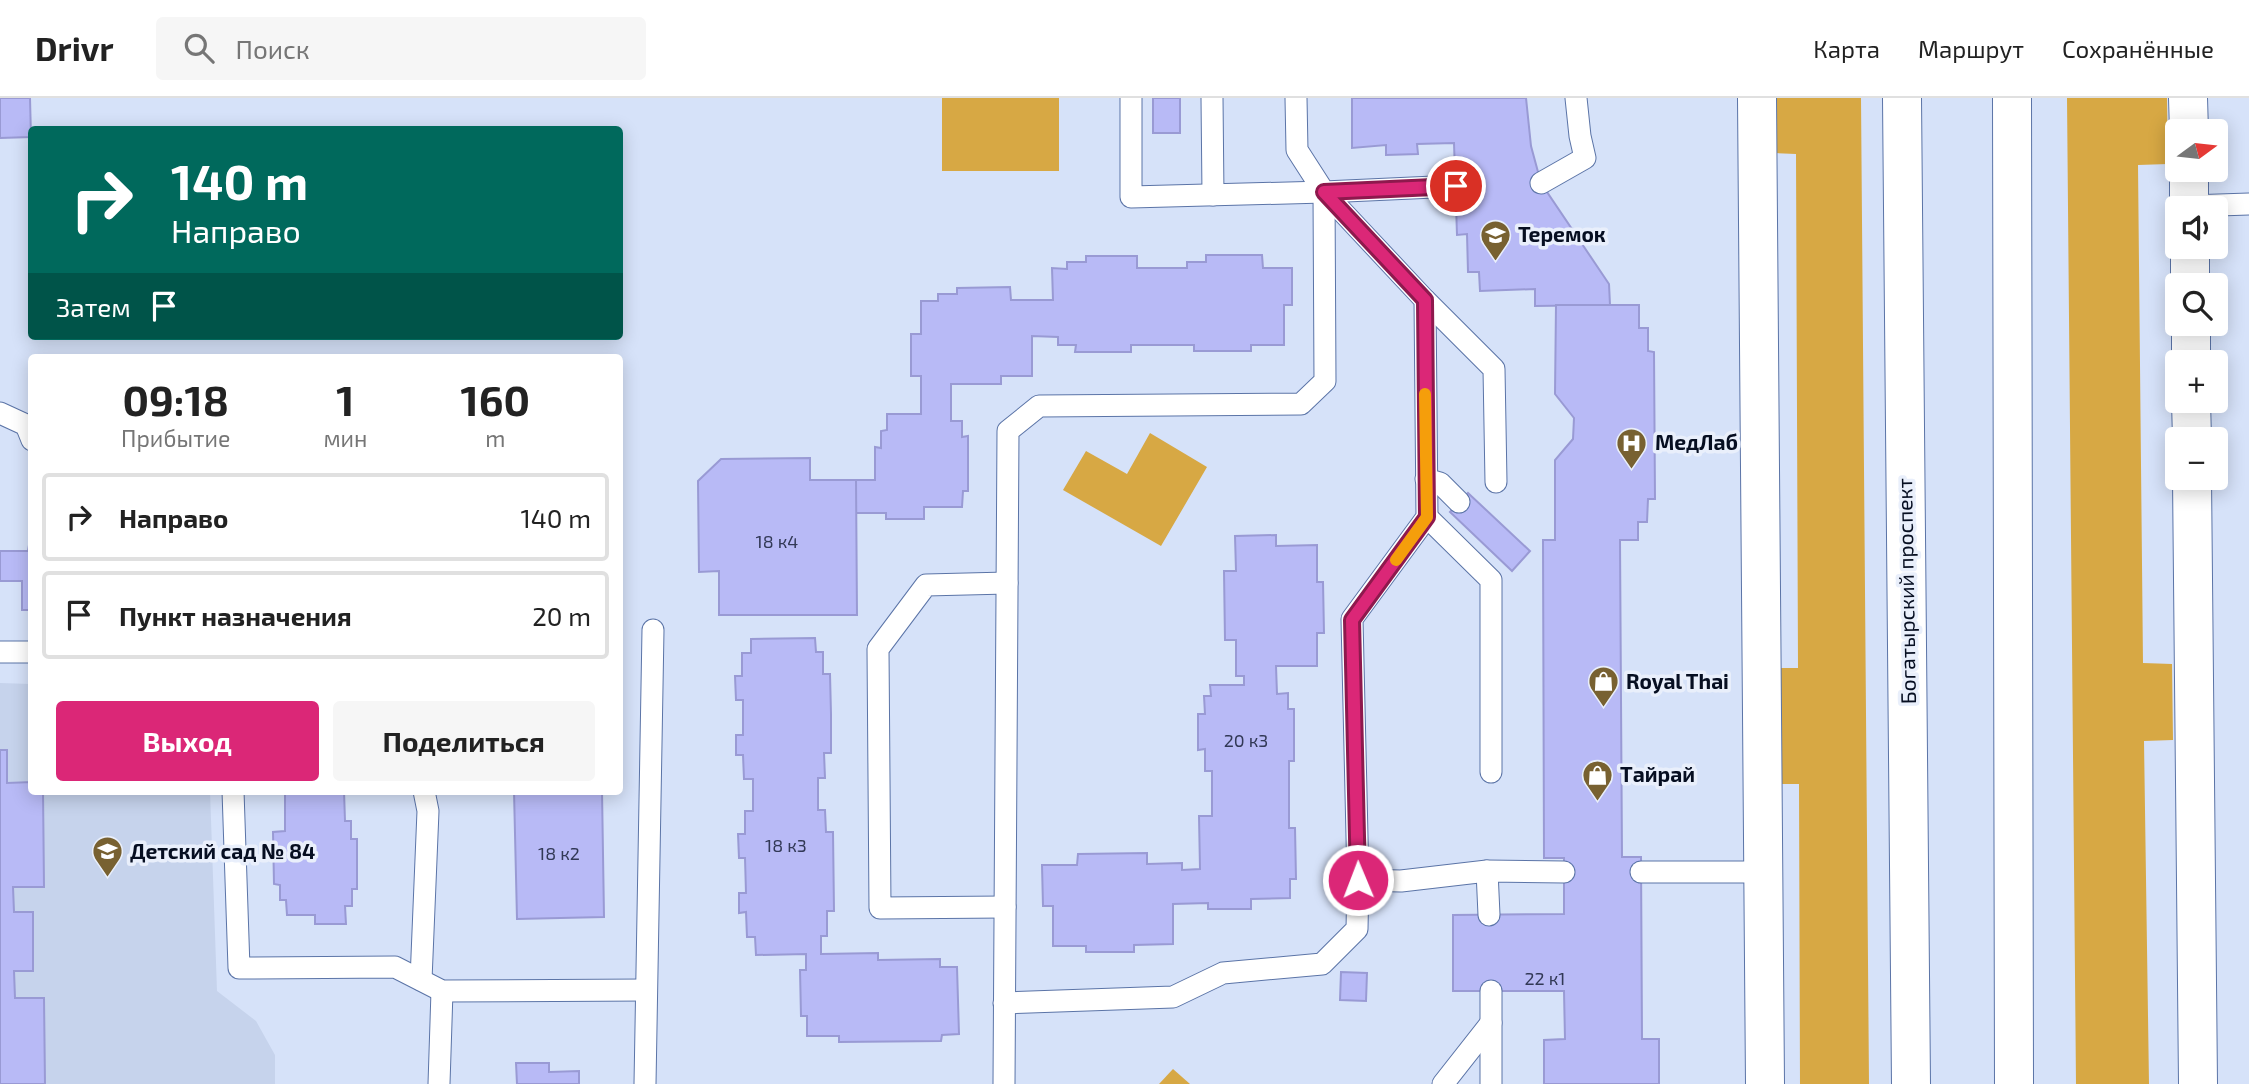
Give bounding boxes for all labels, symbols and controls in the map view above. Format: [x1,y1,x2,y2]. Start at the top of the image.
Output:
search box [156,17,646,80]
text: Drivr [35,28,114,68]
icon: search [180,29,218,67]
text: Поиск [236,33,310,64]
text: Карта [1813,34,1880,63]
text: Маршрут [1918,34,2024,63]
text: Сохранённые [2062,34,2214,63]
north arrow [2165,119,2228,182]
map controls [2165,119,2228,490]
text: 140 m [171,151,308,210]
icon: right [56,154,147,245]
pin [1426,156,1486,216]
icon: arrive [1437,167,1475,205]
button: sound [2165,196,2228,259]
text: Направо [171,211,301,249]
school or university icon: Теремок [1478,218,1512,262]
place label: Теремок [1518,221,1606,246]
button: search [2165,273,2228,336]
icon: arrive [145,287,183,325]
text: Затем [56,291,131,322]
button: + [2165,350,2228,413]
text: 09:18 [122,374,229,424]
text: 1 [336,374,355,424]
text: 160 [461,374,530,424]
text: Прибытие [121,424,230,452]
text: мин [323,424,367,452]
text: m [485,424,505,452]
hospital icon: МедЛаб [1615,426,1649,470]
button: − [2165,427,2228,490]
place label: МедЛаб [1655,429,1738,454]
street label: Богатырский проспект [1891,478,1920,704]
icon: right [60,498,98,536]
text: Направо [119,502,228,533]
text: 140 m [520,502,591,533]
house number: 18 к4 [756,530,798,552]
icon: arrive [60,596,98,634]
text: Пункт назначения [119,600,352,631]
text: 20 m [532,600,591,631]
shop icon: Royal Thai [1586,665,1620,709]
place label: Royal Thai [1626,668,1729,694]
button: Выход [56,701,319,781]
button: Поделиться [333,701,595,781]
house number: 20 к3 [1224,729,1268,751]
shop icon: Тайрай [1580,758,1614,802]
place label: Тайрай [1620,761,1695,786]
house number: 18 к3 [765,834,807,856]
school or university icon: Детский сад № 84 [90,835,124,879]
place label: Детский сад № 84 [130,838,315,863]
house number: 18 к2 [538,842,580,864]
position arrow [1321,843,1395,917]
house number: 22 к1 [1524,967,1566,989]

